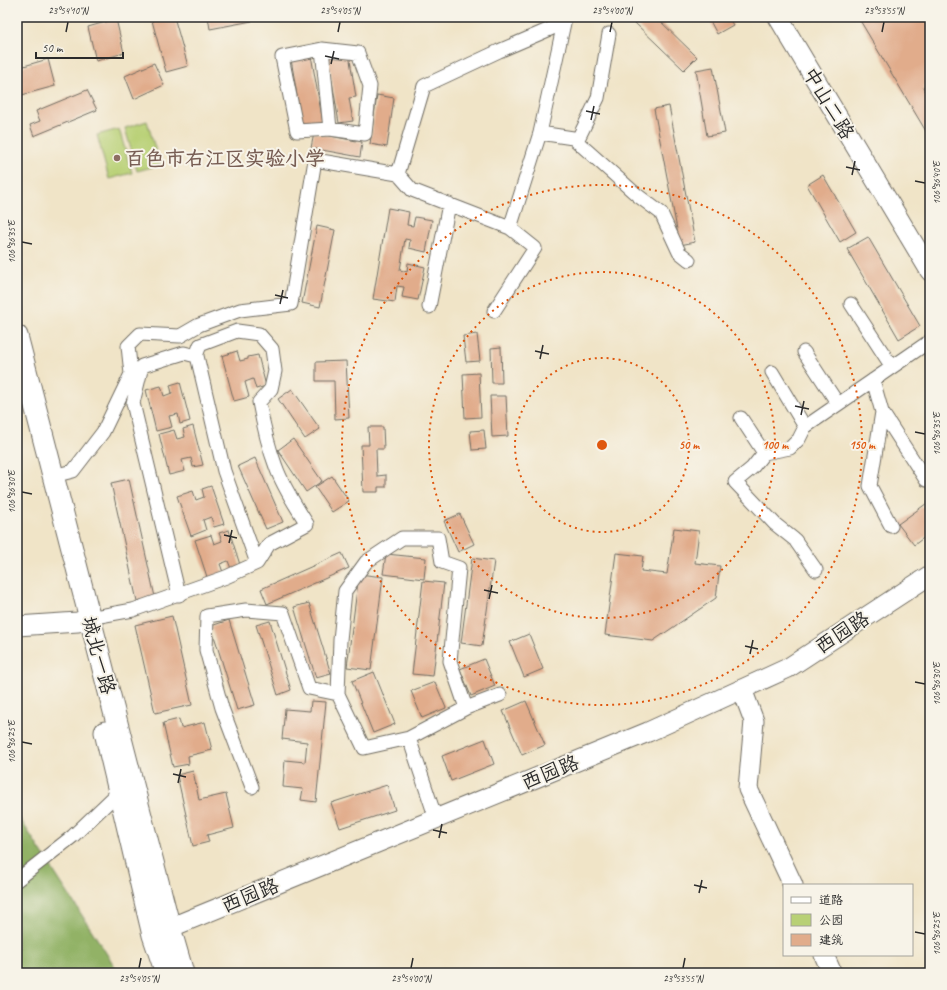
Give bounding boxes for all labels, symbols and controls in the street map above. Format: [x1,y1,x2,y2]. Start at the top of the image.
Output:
text: 23°54'10"N [48,4,90,17]
text: 23°54'05"N [320,4,362,17]
text: 23°54'00"N [592,4,634,17]
text: 23°53'55"N [864,4,906,17]
scale bar [36,34,123,60]
text: 50 m [42,40,64,56]
street label: 中山二路 [797,63,860,145]
place label: 百色市右江区实验小学 [125,146,325,171]
marker: 百色市右江区实验小学 [112,153,122,163]
text: 106°36'40"E [930,160,943,205]
text: 106°36'35"E [5,219,18,264]
text: 106°36'35"E [930,411,943,456]
text: 50 m [679,437,700,453]
text: 100 m [762,437,789,453]
text: 150 m [849,437,876,453]
centre of rings [595,438,609,452]
text: 106°36'30"E [5,469,18,514]
street label: 西园路 [810,605,875,659]
street label: 城北一路 [76,613,121,698]
text: 106°36'30"E [930,661,943,706]
text: 106°36'25"E [5,719,18,764]
street label: 西园路 [518,749,584,795]
street label: 西园路 [218,872,284,918]
legend [783,884,913,956]
text: 道路 [819,892,843,908]
text: 106°36'25"E [930,911,943,956]
text: 公园 [819,912,843,928]
text: 建筑 [819,932,843,948]
text: 23°54'05"N [119,972,161,985]
text: 23°54'00"N [391,972,433,985]
text: 23°53'55"N [663,972,705,985]

